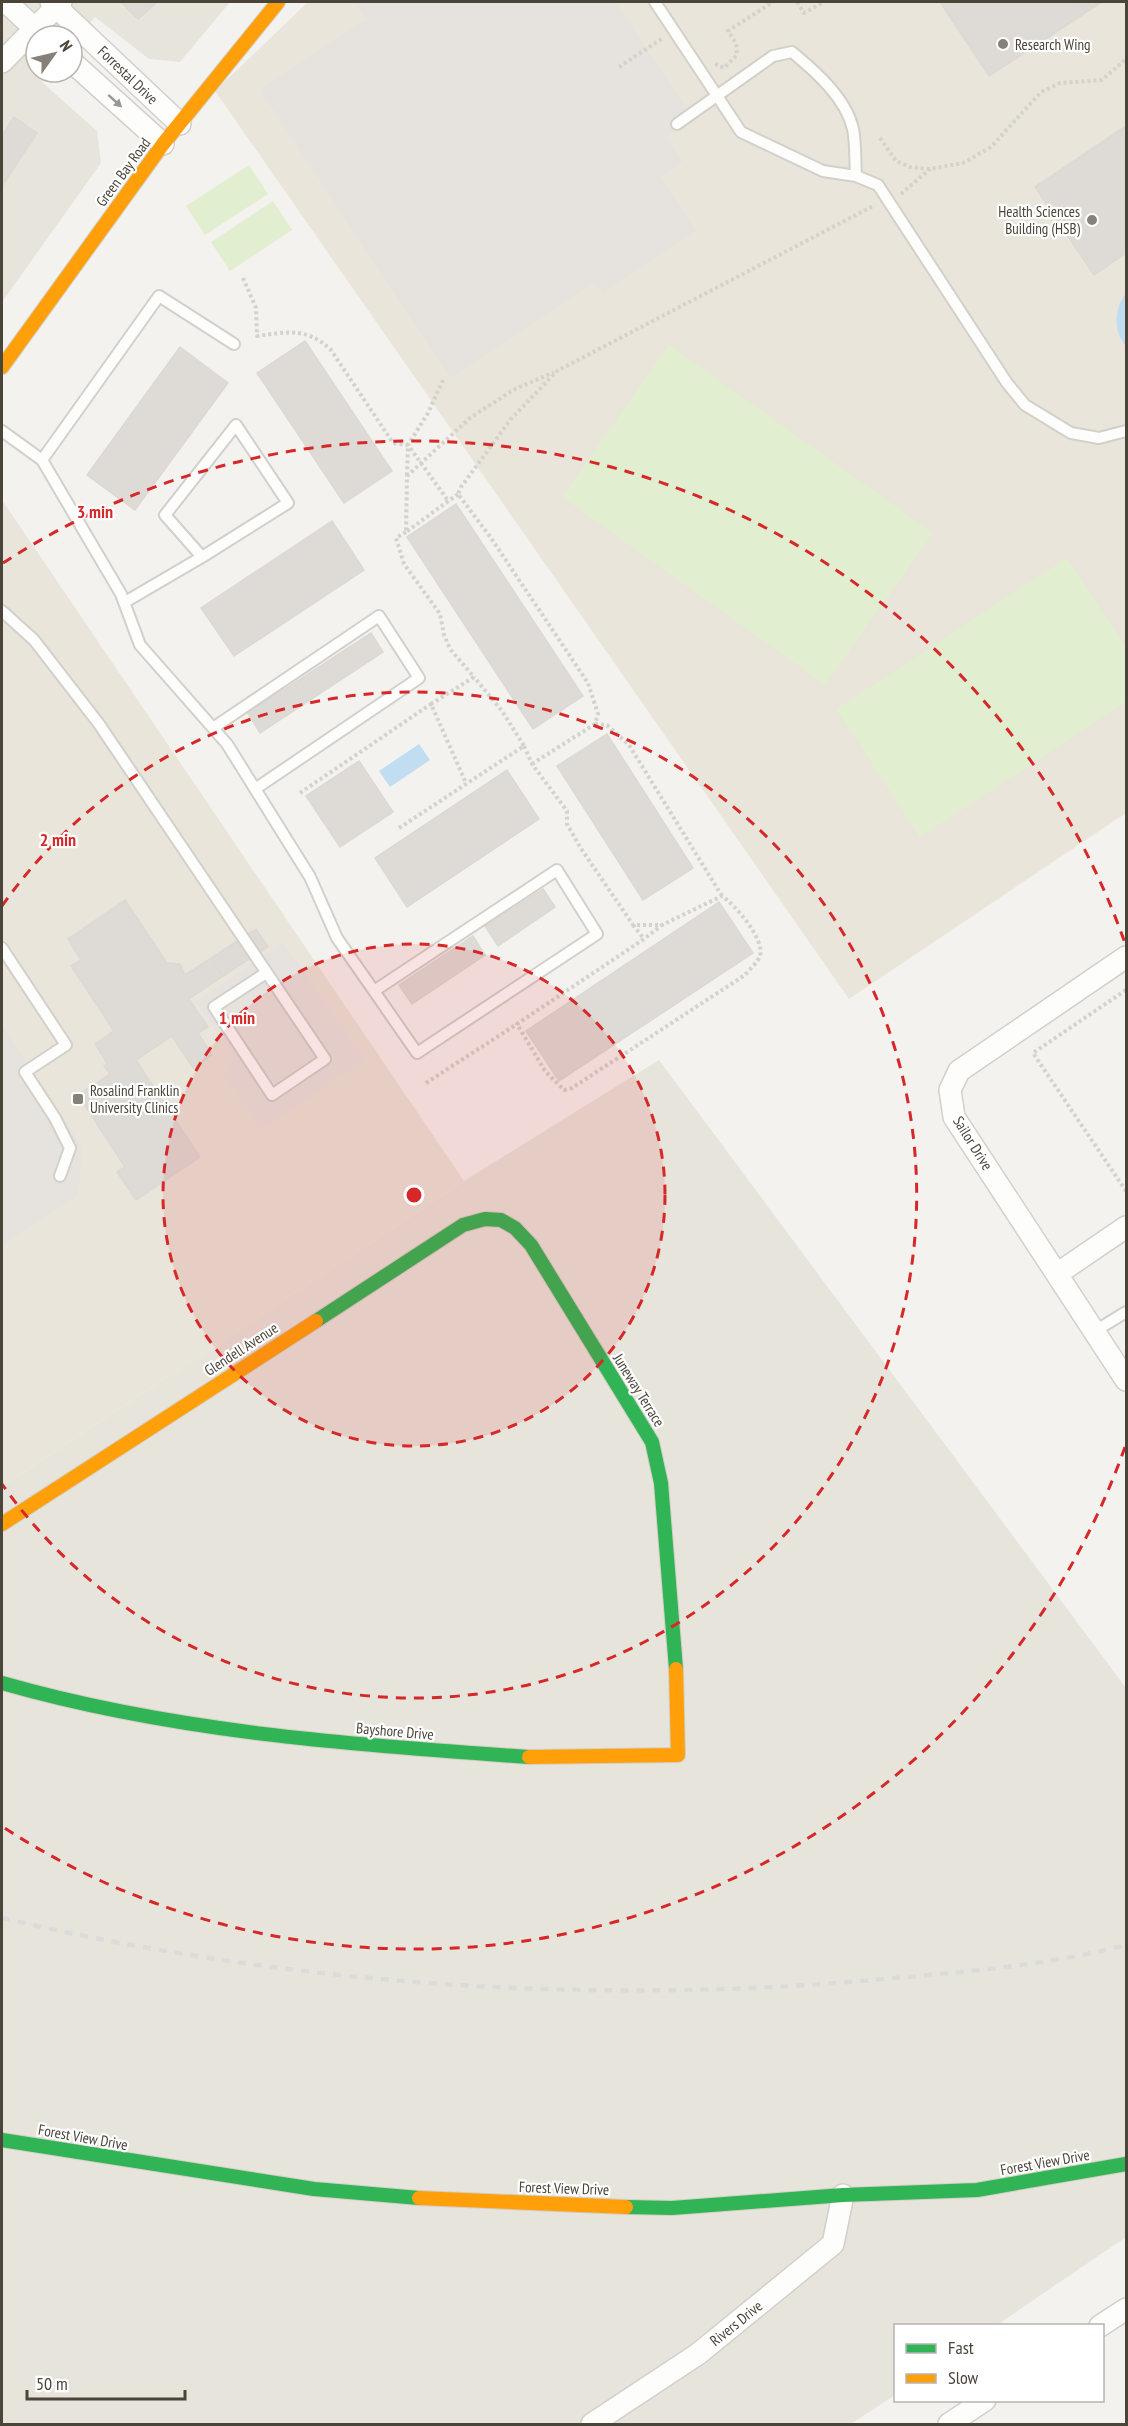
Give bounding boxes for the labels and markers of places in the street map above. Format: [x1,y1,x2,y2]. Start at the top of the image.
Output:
place label: Research Wing [1015,35,1090,54]
marker: Research Wing [996,37,1010,51]
place label: Health Sciences Building (HSB) [998,202,1080,238]
marker: Health Sciences Building (HSB) [1085,213,1099,227]
place label: Rosalind Franklin University Clinics [90,1081,179,1117]
marker: Rosalind Franklin University Clinics [71,1092,85,1106]
centre of rings [404,1185,424,1205]

